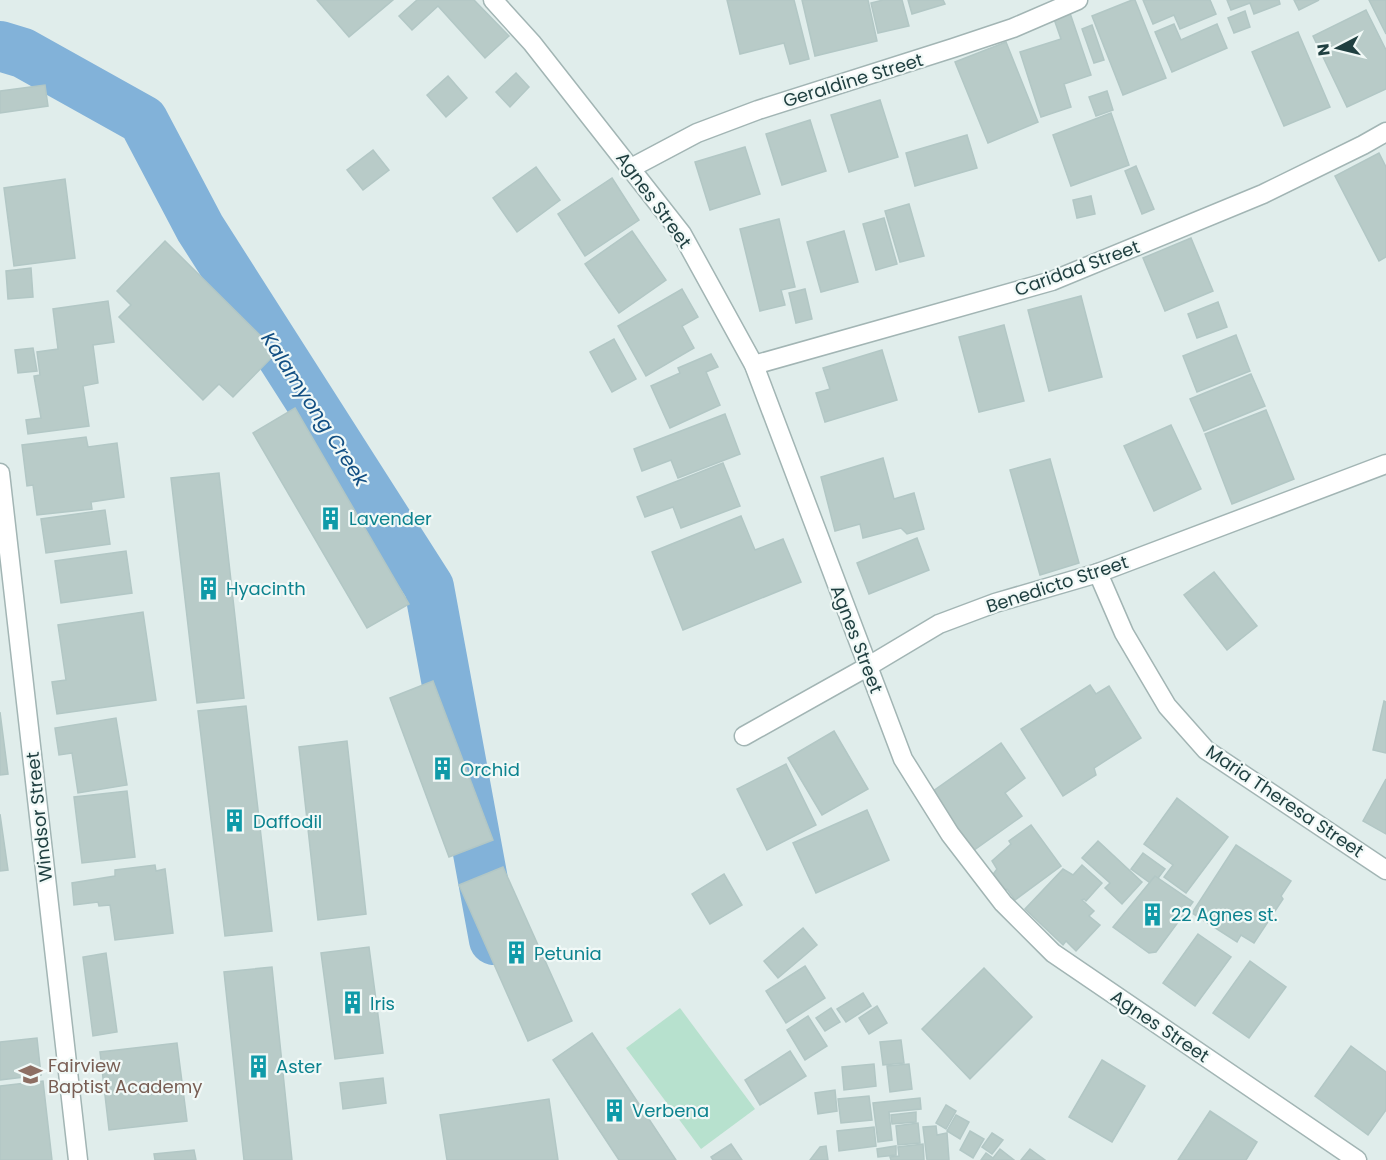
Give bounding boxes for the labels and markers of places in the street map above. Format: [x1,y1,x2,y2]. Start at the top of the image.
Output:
building icon: Lavender [318,505,344,531]
place label: Lavender [349,506,432,531]
building icon: Hyacinth [195,575,221,601]
place label: Hyacinth [226,576,306,601]
building icon: Orchid [429,756,455,782]
place label: Orchid [460,757,520,782]
building icon: Daffodil [222,808,248,834]
place label: Daffodil [253,809,322,834]
building icon: 22 Agnes st. [1140,901,1166,927]
place label: 22 Agnes st. [1171,902,1277,927]
building icon: Petunia [503,940,529,966]
place label: Petunia [534,941,602,966]
building icon: Iris [339,990,365,1016]
place label: Iris [370,991,395,1016]
place label: Fairview Baptist Academy [48,1053,202,1099]
building icon: Aster [245,1053,271,1079]
place label: Aster [276,1054,322,1079]
school or university icon: Fairview Baptist Academy [17,1062,43,1088]
building icon: Verbena [601,1097,627,1123]
place label: Verbena [632,1098,709,1123]

